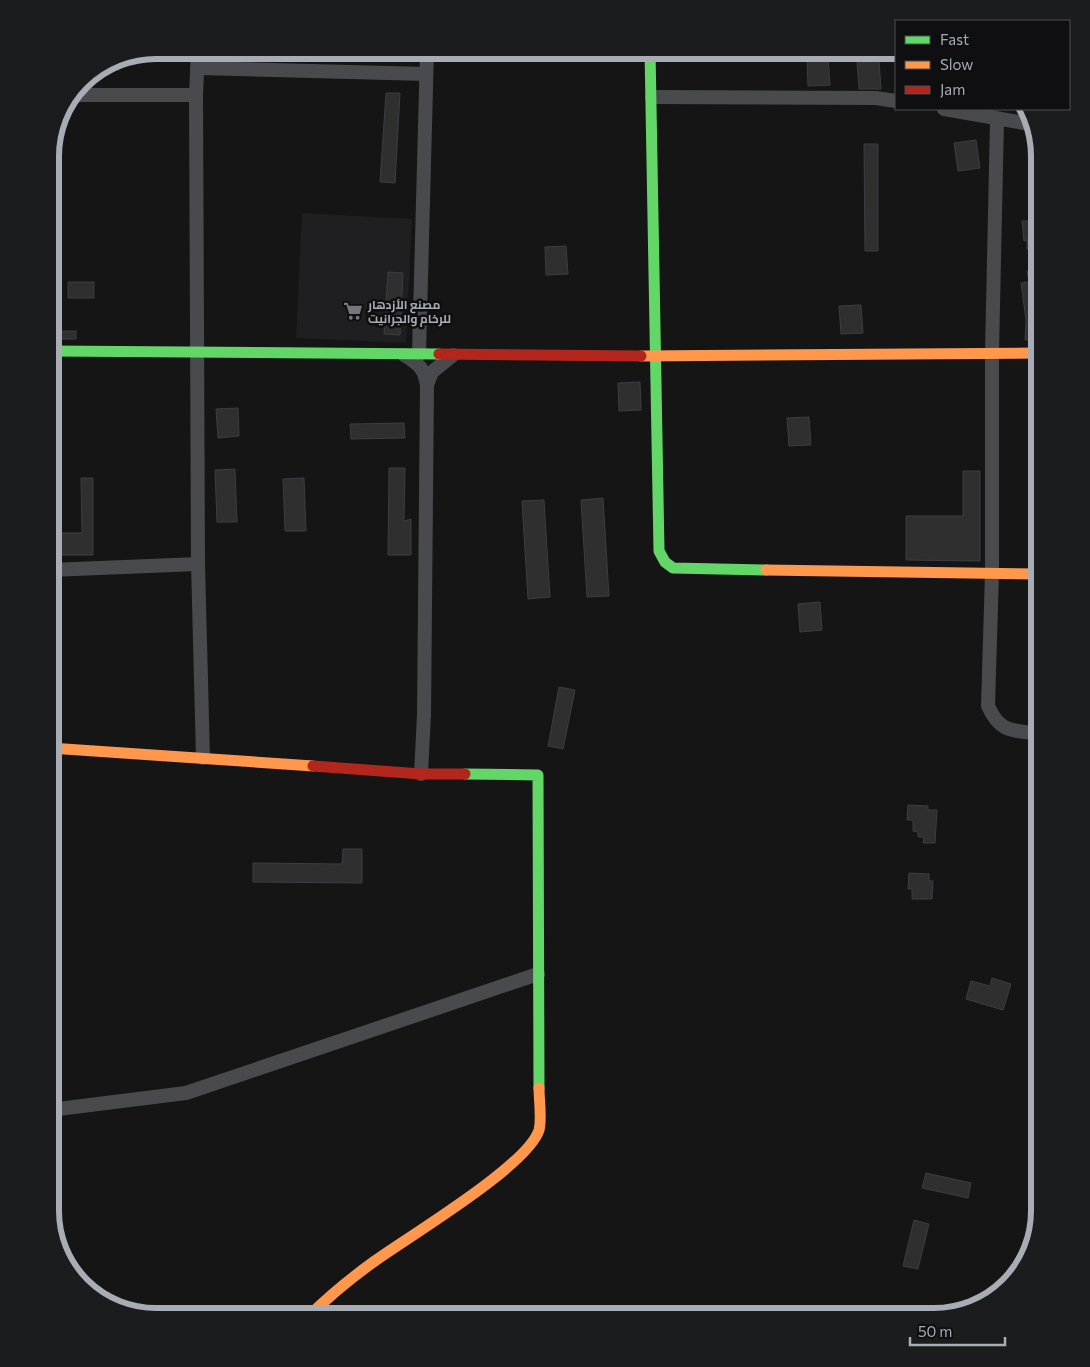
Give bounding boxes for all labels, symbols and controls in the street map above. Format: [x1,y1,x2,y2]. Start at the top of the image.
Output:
legend [895,20,1070,110]
text: Fast [940,30,969,48]
text: Slow [940,55,973,73]
text: Jam [940,80,965,98]
place label: مصنع الأزدهار للرخام والجرانيت [367,297,451,327]
supermarket icon: مصنع الأزدهار للرخام والجرانيت [342,300,364,322]
scale bar [910,1314,1005,1346]
text: 50 m [918,1322,952,1340]

